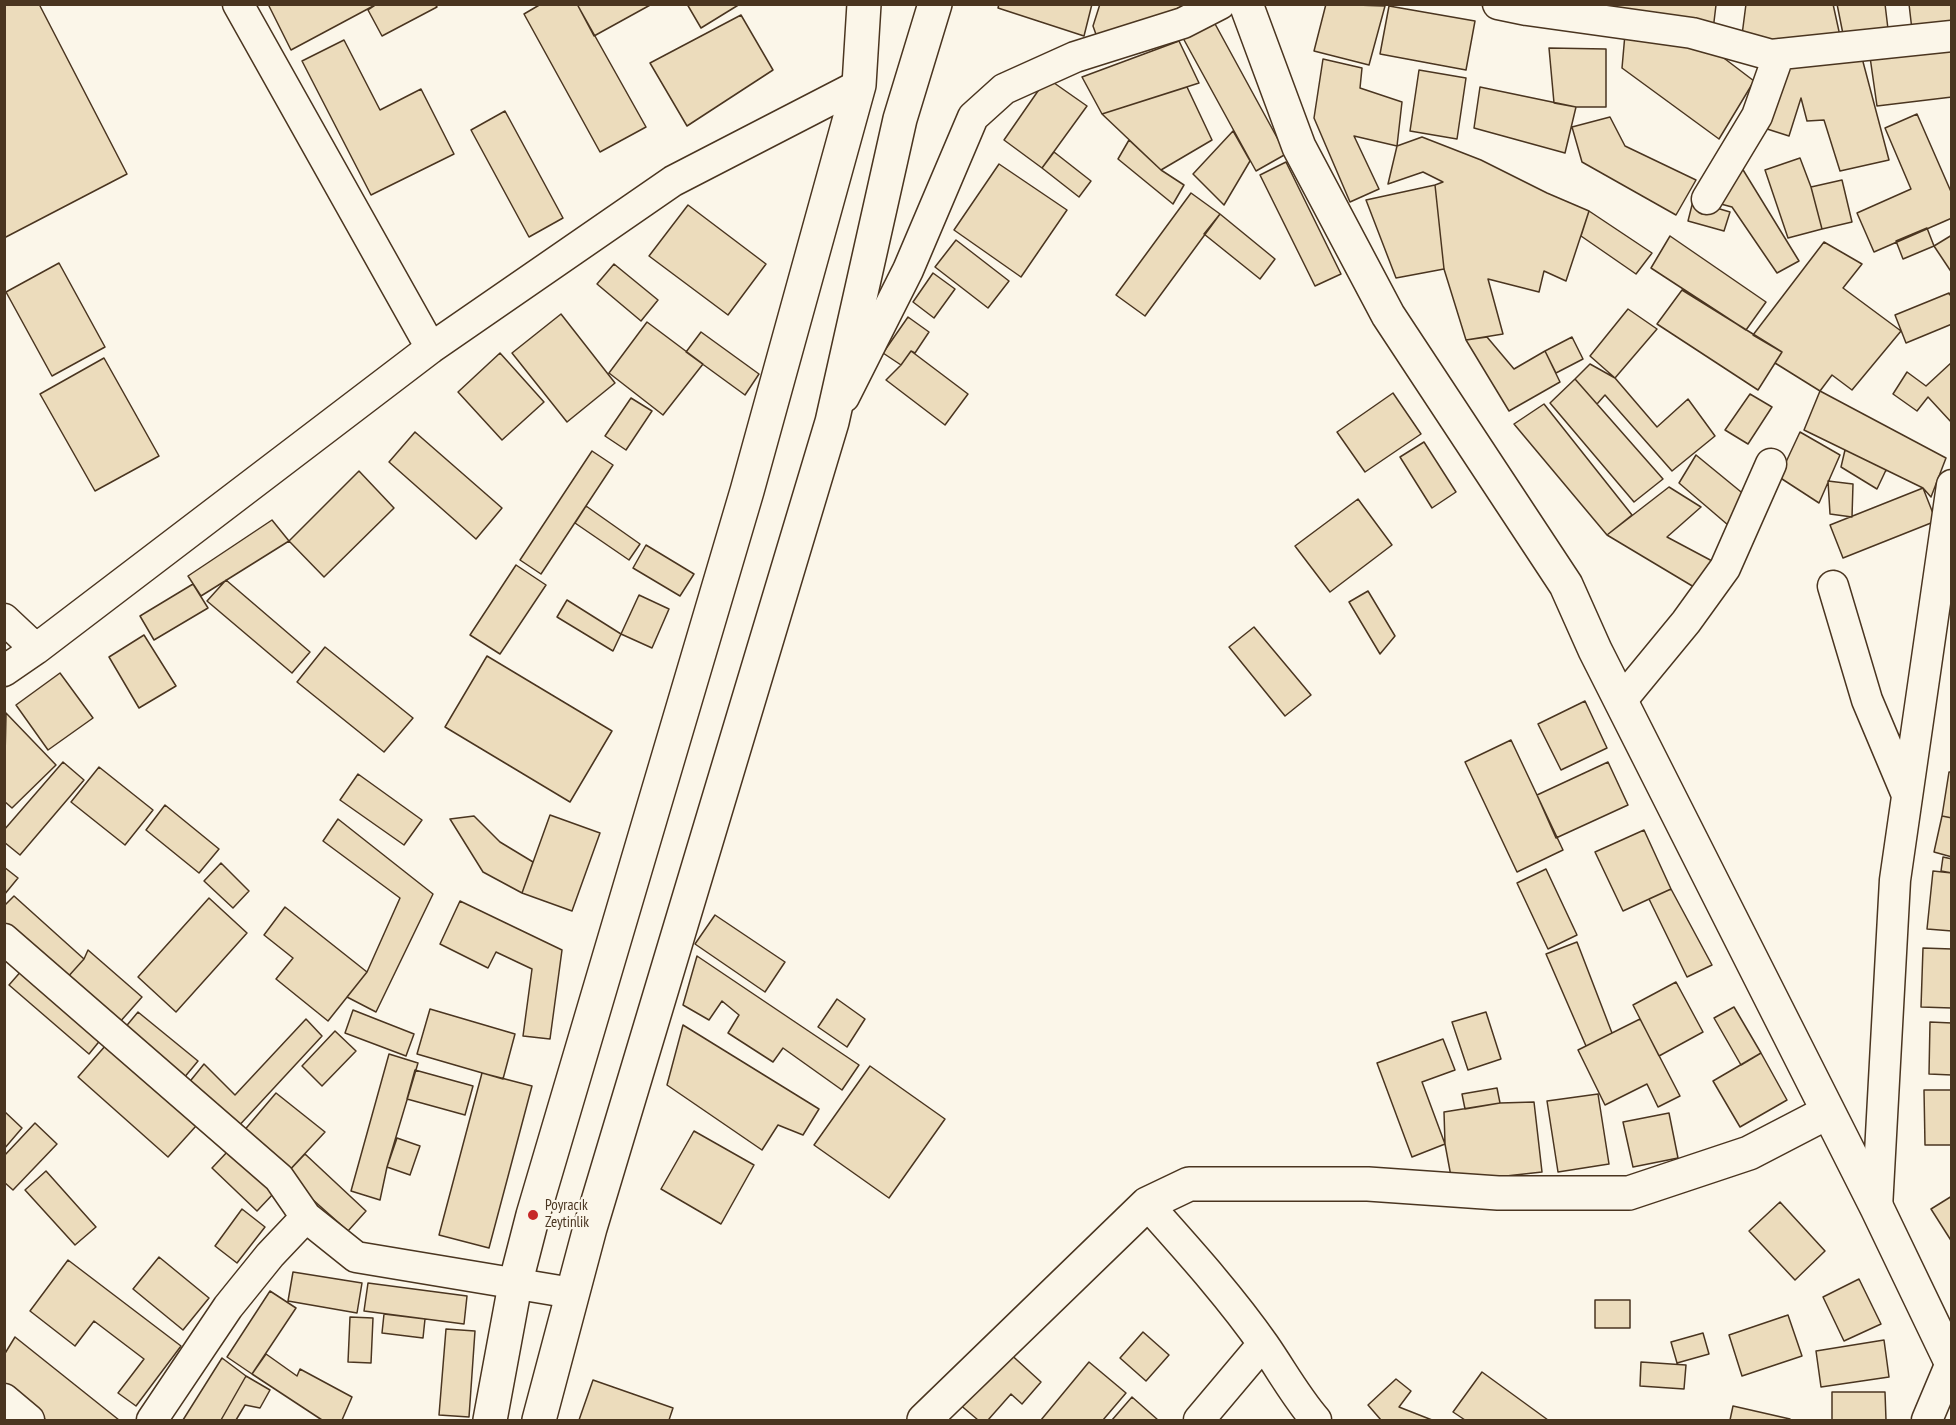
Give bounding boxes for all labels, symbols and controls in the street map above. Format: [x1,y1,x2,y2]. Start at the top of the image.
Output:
place label: Poyracık Zeytinlik [545,1197,589,1232]
marker: Poyracık Zeytinlik [526,1208,540,1222]

